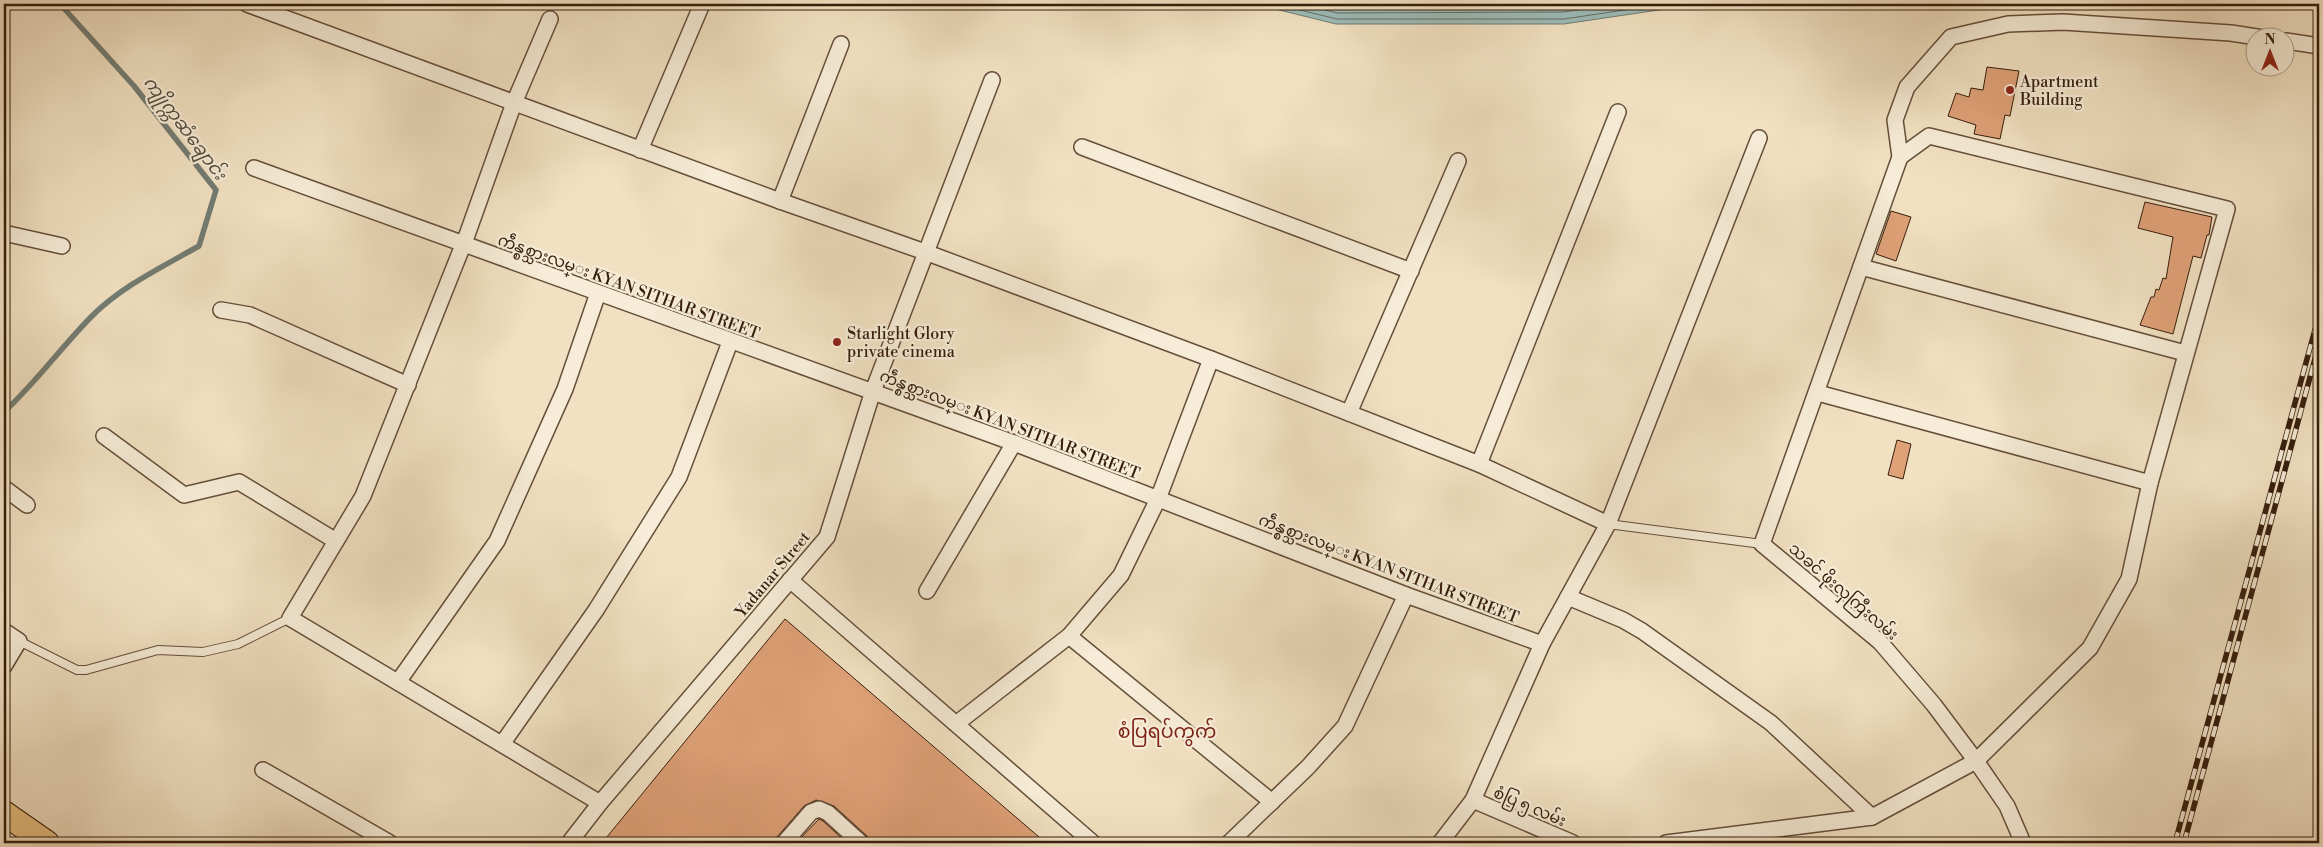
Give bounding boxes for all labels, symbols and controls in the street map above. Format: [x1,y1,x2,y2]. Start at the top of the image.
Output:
north arrow [2246,28,2296,78]
text: N [2264,31,2276,49]
water label: ကျိုက္ကဆံချောင်း [136,71,234,188]
place label: Apartment Building [2019,72,2099,110]
marker: Apartment Building [2004,84,2016,96]
street label: ကဵန္စစ္သားလမ္း KYAN SITHAR STREET [494,229,763,347]
place label: Starlight Glory private cinema [847,324,956,362]
marker: Starlight Glory private cinema [831,336,843,348]
street label: ကဵန္စစ္သားလမ္း KYAN SITHAR STREET [875,365,1143,487]
street label: ကဵန္စစ္သားလမ္း KYAN SITHAR STREET [1254,509,1522,631]
street label: Yadanar Street [730,527,815,623]
street label: သခင် ဖိုးလှကြီးလမ်း [1782,537,1903,648]
district label: စံပြရပ်ကွက် [1118,717,1216,747]
street label: စံပြ ၅ လမ်း [1489,781,1570,834]

